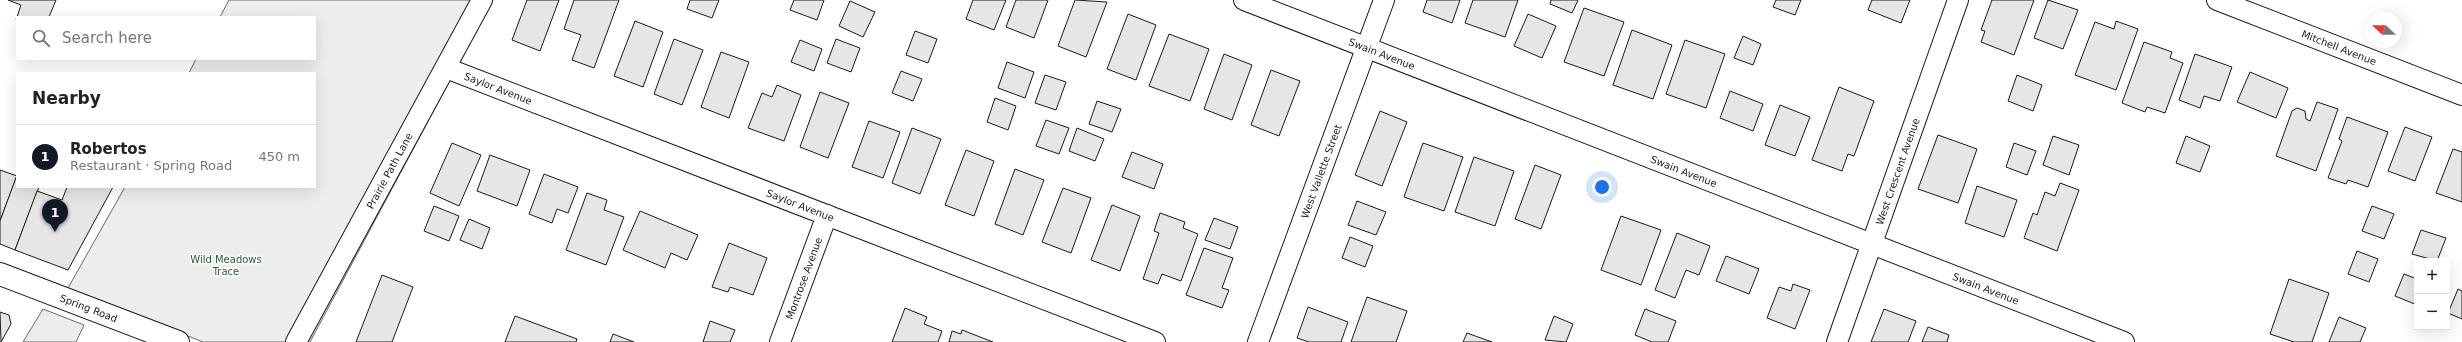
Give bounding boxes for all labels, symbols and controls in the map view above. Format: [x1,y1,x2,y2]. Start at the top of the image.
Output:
north arrow [2366,12,2402,48]
search box [16,16,316,60]
icon: search [30,27,52,49]
street label: Mitchell Avenue [2300,28,2378,67]
text: Search here [62,29,152,47]
street label: Swain Avenue [1347,36,1416,72]
street label: Saylor Avenue [463,71,534,107]
text: Nearby [32,88,101,108]
street label: West Crescent Avenue [1874,117,1922,226]
street label: West Vallette Street [1299,123,1344,220]
street label: Prairie Path Lane [365,131,415,211]
text: Robertos [70,140,147,158]
text: 1 [40,149,50,164]
text: 450 m [258,149,300,164]
street label: Swain Avenue [1649,154,1718,189]
text: Restaurant · Spring Road [70,158,232,173]
your location [1592,177,1612,197]
street label: Saylor Avenue [765,187,836,224]
pin: 1 [42,199,68,232]
street label: Montrose Avenue [784,236,824,321]
park label: Wild Meadows Trace [190,254,262,277]
map controls [2414,258,2450,330]
button: + [2414,258,2450,294]
street label: Swain Avenue [1951,271,2020,307]
street label: Spring Road [58,292,119,324]
button: − [2414,294,2450,330]

